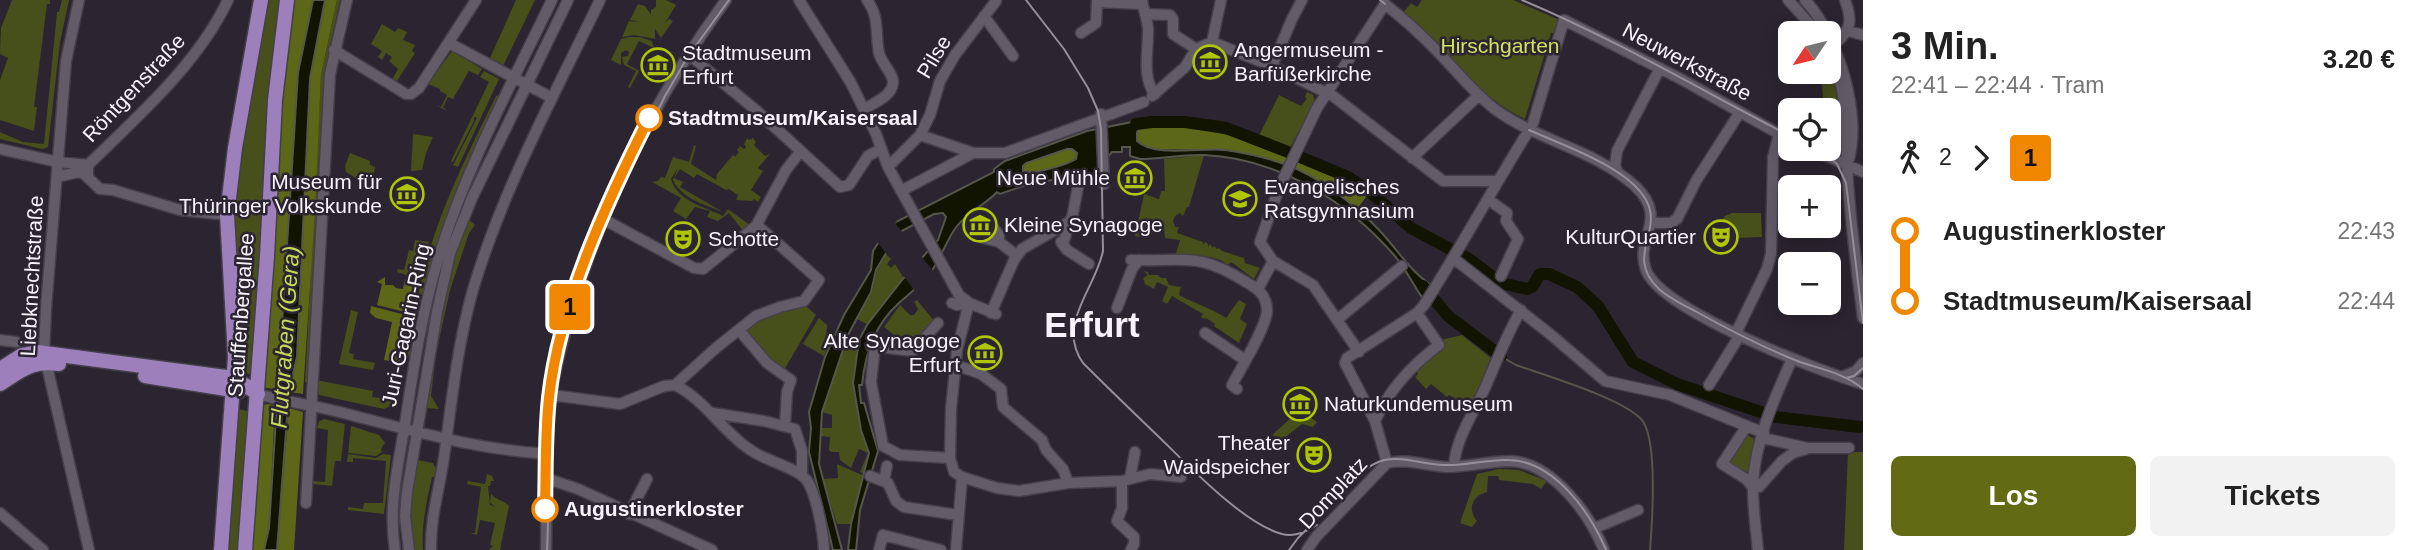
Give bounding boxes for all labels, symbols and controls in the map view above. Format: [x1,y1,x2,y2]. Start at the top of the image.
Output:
street label: Neuwerkstraße [1619,18,1755,105]
north arrow [1778,21,1841,84]
map controls [1778,21,1841,315]
text: 3 Min. [1891,25,1999,67]
street label: Röntgenstraße [78,29,189,146]
street label: Pilse [912,31,955,82]
park label: Hirschgarten [1440,34,1560,57]
place label: Angermuseum - Barfüßerkirche [1234,38,1383,85]
place label: Stadtmuseum Erfurt [682,41,812,88]
museum icon: Angermuseum - Barfüßerkirche [1191,43,1229,81]
text: 3.20 € [2323,44,2395,74]
museum icon: Stadtmuseum Erfurt [639,46,677,84]
text: 22:41 – 22:44 · Tram [1891,72,2105,98]
button: locate [1778,98,1841,161]
marker: Stadtmuseum/Kaisersaal [636,105,662,131]
place label: Stadtmuseum/Kaisersaal [668,106,918,129]
icon: walk [1891,139,1929,177]
icon: forward [1962,139,2000,177]
text: 2 [1939,144,1952,170]
text: 1 [2024,144,2037,171]
museum icon: Neue Mühle [1116,159,1154,197]
place label: Neue Mühle [997,166,1110,189]
place label: Museum für Thüringer Volkskunde [179,170,382,217]
museum icon: Museum für Thüringer Volkskunde [388,175,426,213]
place label: Evangelisches Ratsgymnasium [1264,175,1415,222]
button: + [1778,175,1841,238]
school or university icon: Evangelisches Ratsgymnasium [1221,180,1259,218]
street label: Liebknechtstraße [16,195,47,357]
museum icon: Kleine Synagoge [961,206,999,244]
place label: Kleine Synagoge [1004,213,1163,236]
text: Augustinerkloster [1943,216,2166,246]
theatre icon: KulturQuartier [1702,218,1740,256]
text: 22:43 [2337,218,2395,244]
theatre icon: Schotte [664,220,702,258]
place label: KulturQuartier [1565,225,1696,248]
place label: Schotte [708,227,779,250]
street label: Stauffenbergallee [223,232,258,398]
street label: Juri-Gagarin-Ring [377,241,434,408]
water label: Flutgraben (Gera) [266,245,304,429]
button: − [1778,252,1841,315]
line badge: 1 [547,284,593,330]
text: Stadtmuseum/Kaisersaal [1943,286,2252,316]
text: 22:44 [2337,288,2395,314]
text: 1 [563,293,577,320]
district label: Erfurt [1044,305,1140,344]
place label: Alte Synagoge Erfurt [823,329,960,376]
museum icon: Alte Synagoge Erfurt [966,334,1004,372]
museum icon: Naturkundemuseum [1281,385,1319,423]
place label: Naturkundemuseum [1324,392,1513,415]
place label: Theater Waidspeicher [1164,431,1290,478]
theatre icon: Theater Waidspeicher [1295,436,1333,474]
street label: Domplatz [1294,452,1371,533]
button: Los [1891,456,2136,536]
button: Tickets [2150,456,2395,536]
marker: Augustinerkloster [532,496,558,522]
place label: Augustinerkloster [564,497,744,520]

